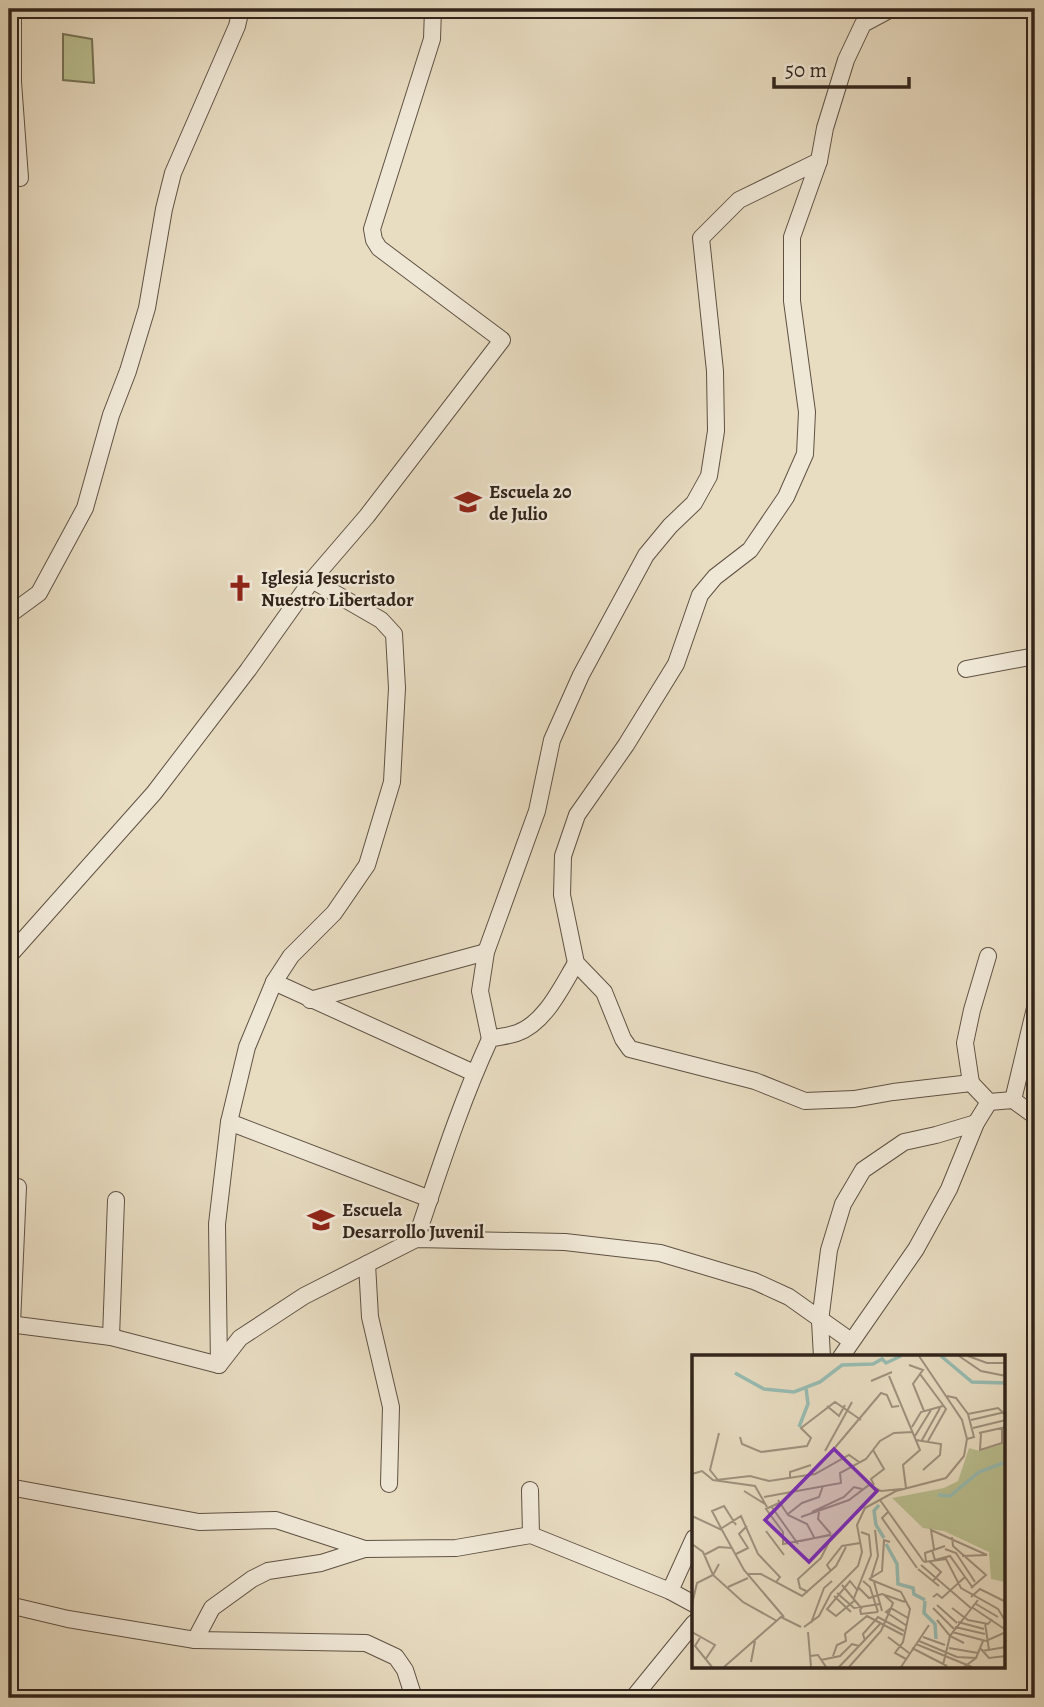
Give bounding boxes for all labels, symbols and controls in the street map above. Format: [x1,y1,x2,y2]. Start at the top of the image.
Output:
scale bar [774,46,909,90]
text: 50 m [785,56,827,84]
place label: Escuela 20 de Julio [489,479,572,527]
school or university icon: Escuela 20 de Julio [453,487,483,517]
place label: Iglesia Jesucristo Nuestro Libertador [261,565,414,613]
church icon: Iglesia Jesucristo Nuestro Libertador [225,573,255,603]
place label: Escuela Desarrollo Juvenil [342,1197,484,1245]
school or university icon: Escuela Desarrollo Juvenil [306,1205,336,1235]
inset map [692,1355,1006,1668]

